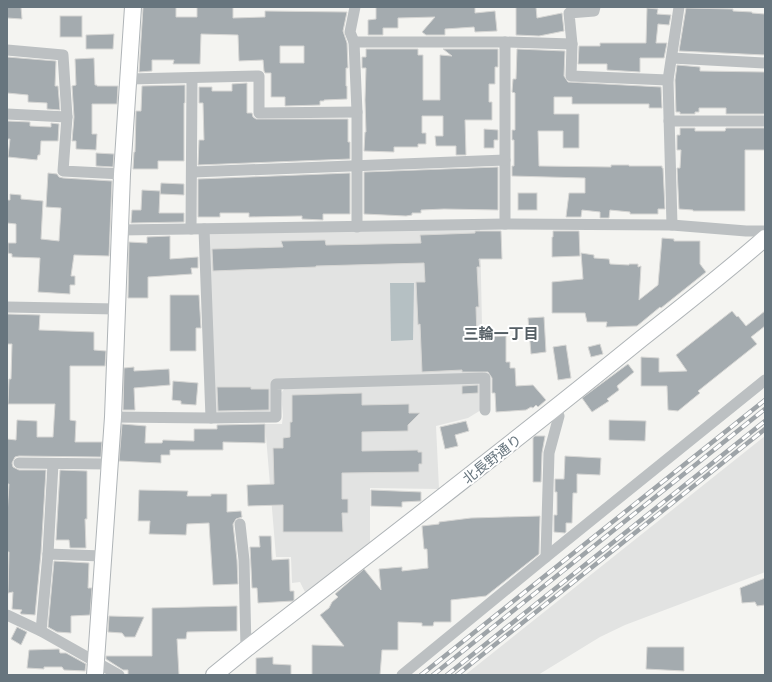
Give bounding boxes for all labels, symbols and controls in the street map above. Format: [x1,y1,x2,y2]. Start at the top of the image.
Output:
district label: 三輪一丁目 [463,325,539,343]
street label: 北長野通り [459,430,525,488]

